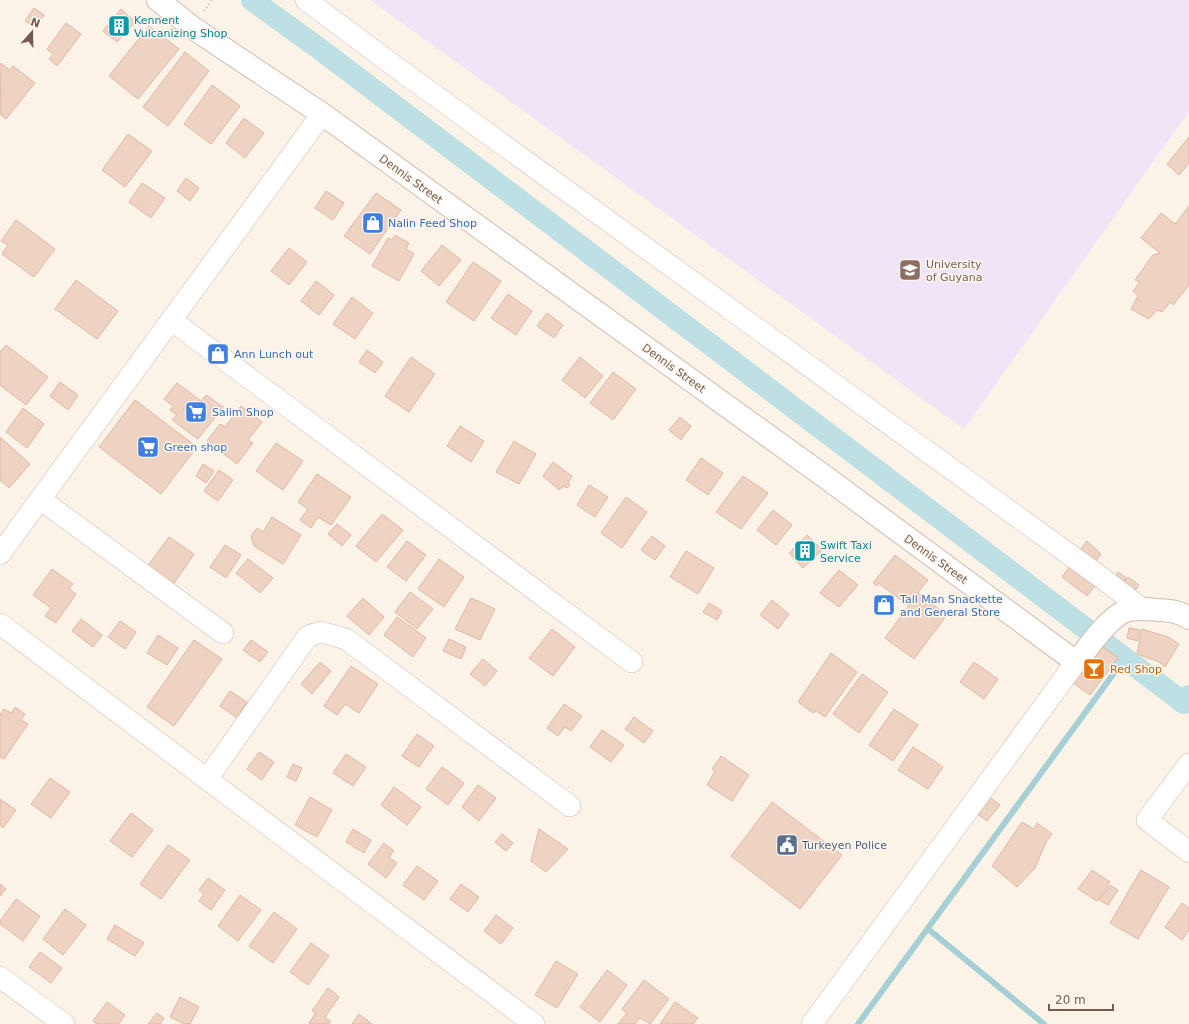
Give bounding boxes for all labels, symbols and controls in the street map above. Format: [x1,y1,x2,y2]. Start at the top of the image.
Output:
north arrow [12,12,52,52]
building icon: Kennent Vulcanizing Shop [106,13,132,39]
place label: Kennent Vulcanizing Shop [134,14,228,40]
text: N [29,15,42,31]
street label: Dennis Street [377,152,445,207]
shop icon: Nalin Feed Shop [360,210,386,236]
place label: Nalin Feed Shop [388,217,477,230]
school or university icon: University of Guyana [897,257,923,283]
place label: University of Guyana [926,258,983,284]
shop icon: Ann Lunch out [205,341,231,367]
street label: Dennis Street [640,341,708,396]
place label: Ann Lunch out [234,348,314,361]
supermarket icon: Salim Shop [183,399,209,425]
place label: Salim Shop [212,406,274,419]
supermarket icon: Green shop [135,434,161,460]
place label: Green shop [164,441,227,454]
street label: Dennis Street [902,532,970,587]
building icon: Swift Taxi Service [792,538,818,564]
place label: Swift Taxi Service [820,539,872,565]
shop icon: Tall Man Snackette and General Store [871,592,897,618]
place label: Tall Man Snackette and General Store [899,593,1003,619]
bar icon: Red Shop [1081,656,1107,682]
place label: Red Shop [1110,663,1162,676]
public building icon: Turkeyen Police [774,832,800,858]
place label: Turkeyen Police [801,839,887,852]
scale bar [1049,986,1113,1012]
text: 20 m [1055,993,1086,1007]

